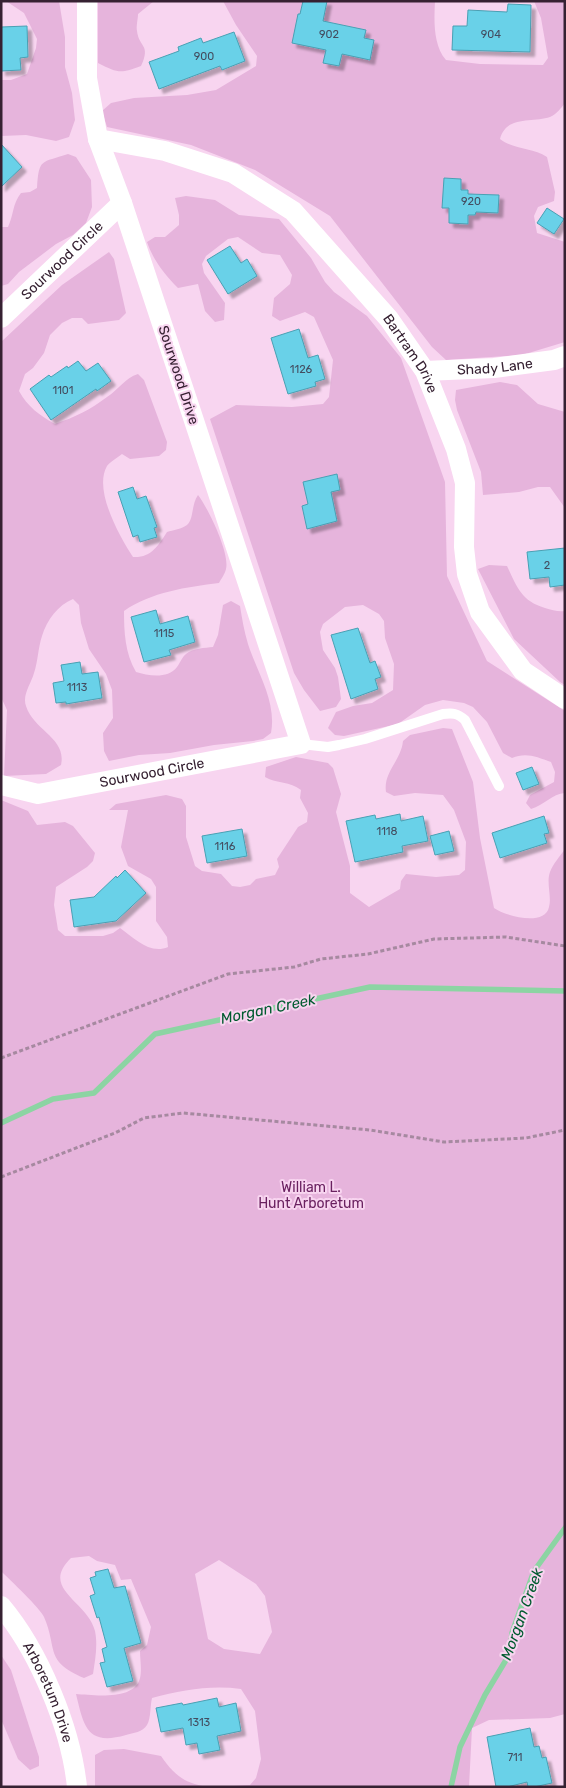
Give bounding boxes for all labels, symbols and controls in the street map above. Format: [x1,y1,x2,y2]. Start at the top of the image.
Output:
house number: 902 [319,28,339,41]
house number: 904 [481,28,501,41]
house number: 900 [194,50,214,63]
house number: 920 [461,195,481,208]
street label: Sourwood Circle [18,218,107,303]
street label: Bartram Drive [379,311,441,396]
street label: Sourwood Drive [155,324,203,427]
street label: Shady Lane [457,355,534,379]
house number: 1126 [290,363,313,376]
house number: 1101 [52,384,74,397]
house number: 2 [544,559,550,572]
house number: 1115 [154,627,175,640]
house number: 1113 [67,681,88,694]
street label: Sourwood Circle [98,755,206,791]
house number: 1118 [376,825,398,838]
house number: 1116 [215,840,236,853]
water label: Morgan Creek [219,990,317,1028]
park label: William L. Hunt Arboretum [258,1179,364,1212]
water label: Morgan Creek [497,1565,547,1663]
street label: Arboretum Drive [19,1639,76,1745]
house number: 1313 [188,1716,211,1729]
house number: 711 [507,1751,523,1764]

